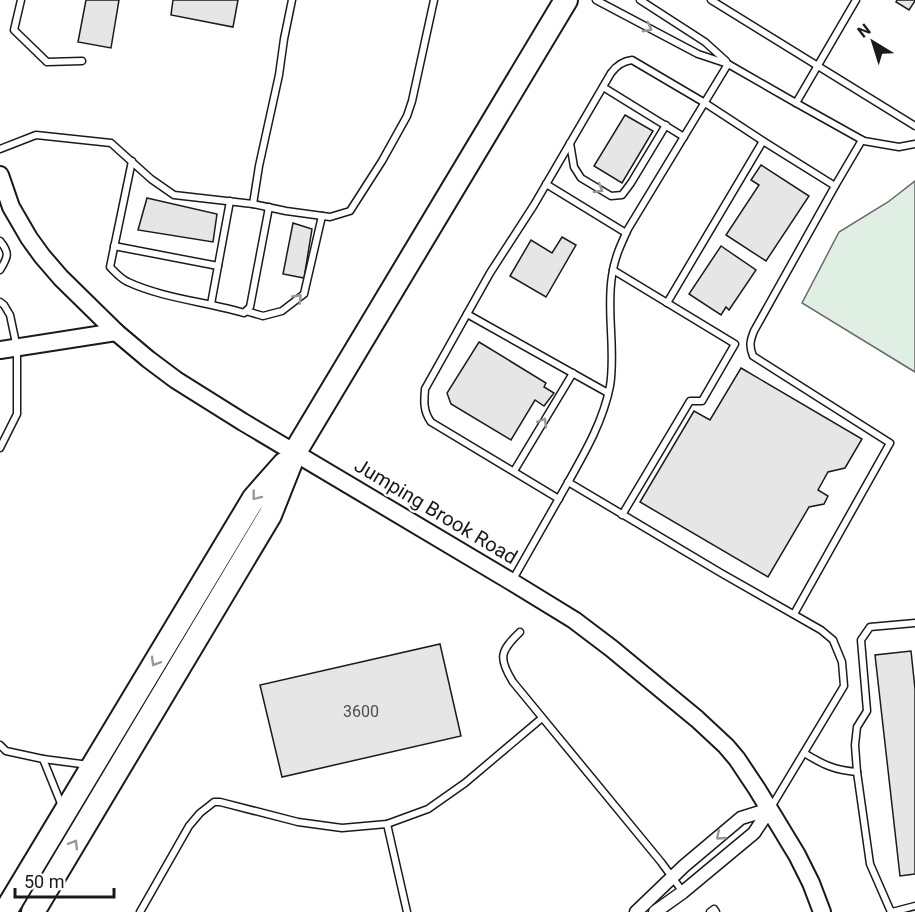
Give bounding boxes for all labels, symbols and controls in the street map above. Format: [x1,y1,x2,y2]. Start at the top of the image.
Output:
north arrow [843,12,903,72]
one-way arrow [642,20,653,32]
text: N [854,20,874,42]
one-way arrow [593,181,603,193]
one-way arrow [290,294,301,305]
one-way arrow [536,418,547,428]
street label: Jumping Brook Road [350,453,522,569]
one-way arrow [253,489,264,500]
one-way arrow [150,656,162,666]
house number: 3600 [343,702,379,721]
one-way arrow [716,829,727,840]
one-way arrow [67,840,78,850]
scale bar [15,861,114,899]
text: 50 m [24,871,64,892]

